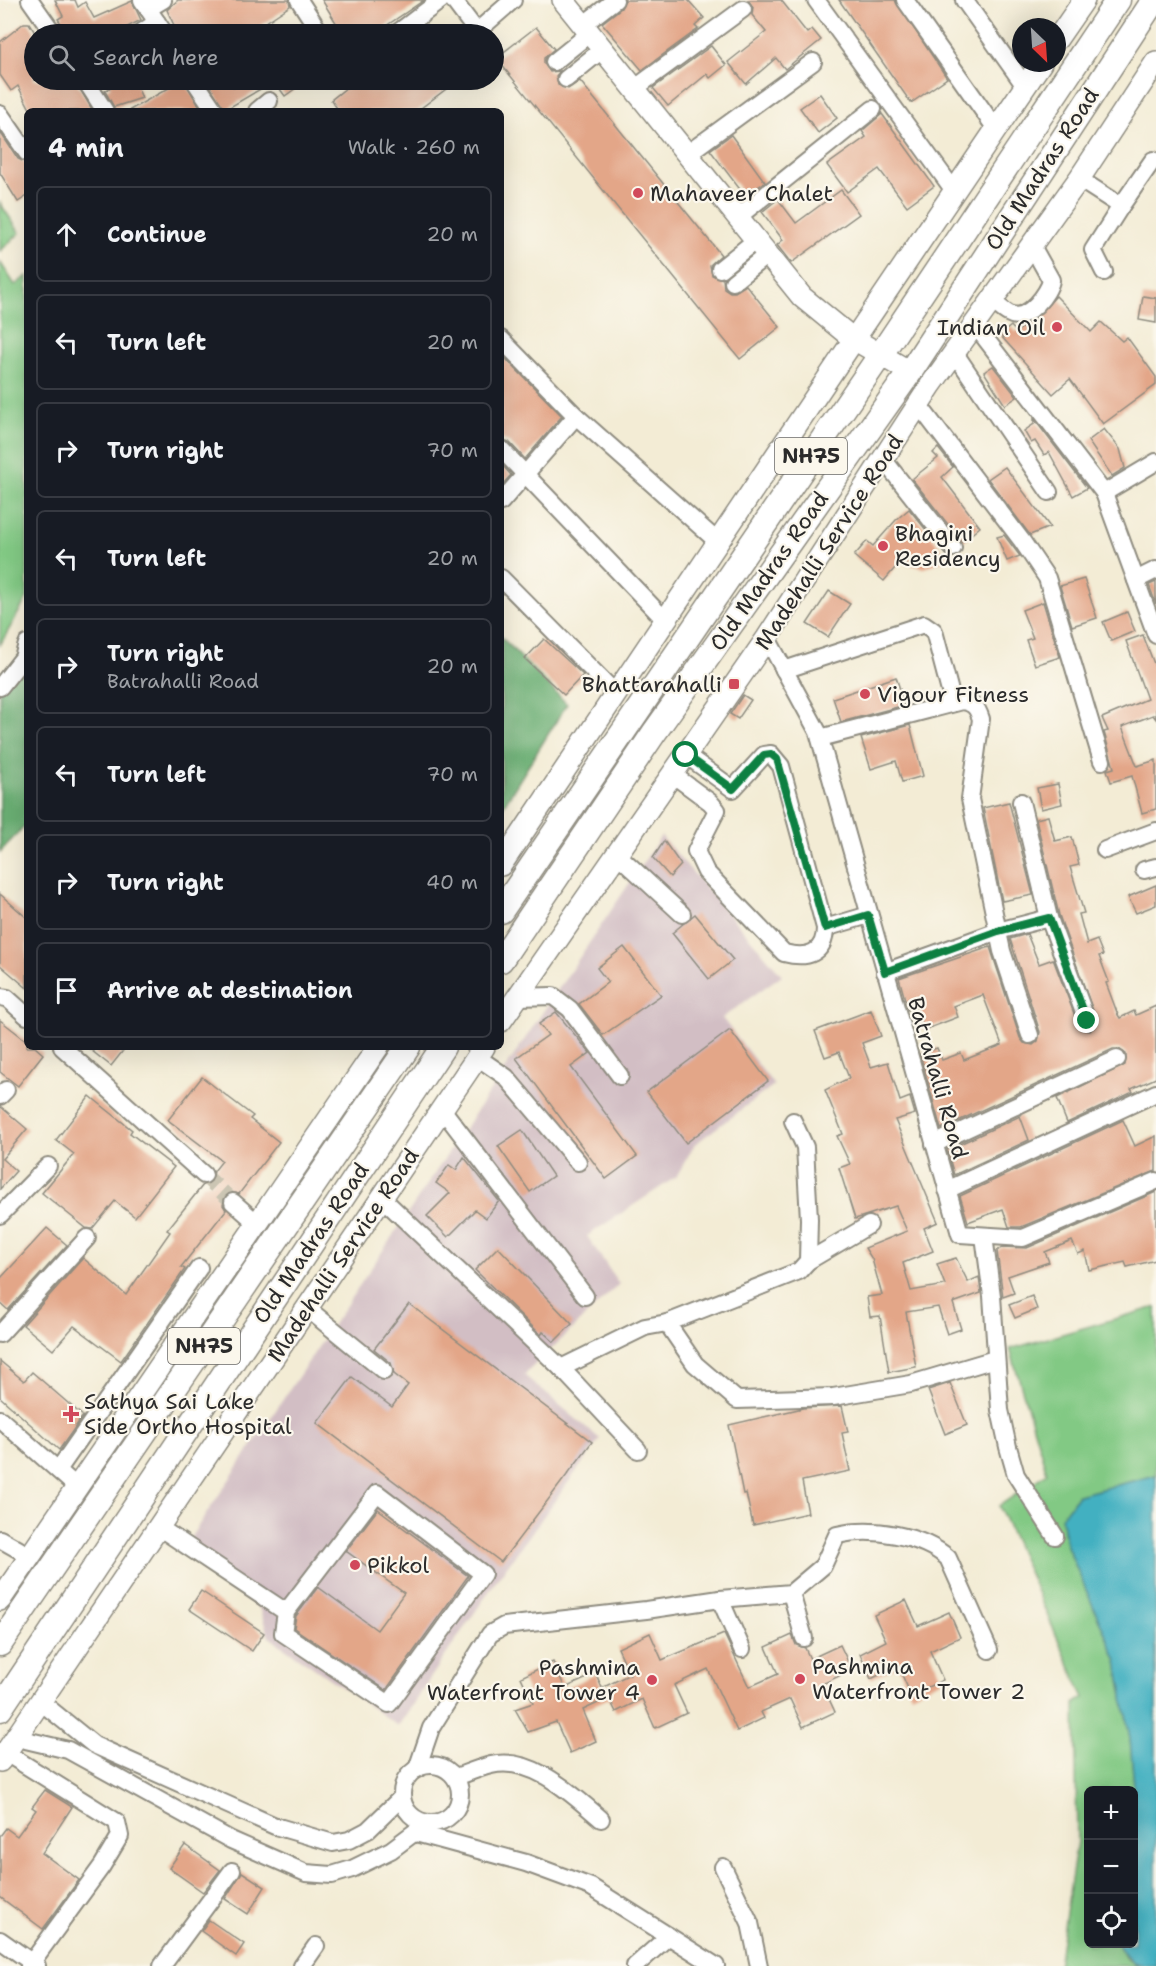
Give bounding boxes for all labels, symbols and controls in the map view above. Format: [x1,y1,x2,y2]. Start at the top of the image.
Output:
north arrow [1012,18,1066,72]
search box [24,24,504,90]
icon: search [45,41,78,74]
text: Search here [93,43,219,72]
street label: Old Madras Road [979,82,1105,256]
text: 4 min [48,130,124,165]
text: Walk · 260 m [348,134,480,160]
place label: Mahaveer Chalet [650,179,833,208]
marker: Mahaveer Chalet [631,186,645,200]
icon: ahead [50,218,83,251]
text: Continue [107,220,207,249]
text: 20 m [427,221,478,247]
place label: Indian Oil [937,313,1045,342]
marker: Indian Oil [1050,320,1064,334]
icon: left [50,326,83,359]
text: Turn left [107,328,206,357]
text: 20 m [427,329,478,355]
street label: Madehalli Service Road [748,428,910,656]
icon: right [50,434,83,467]
text: Turn right [107,436,224,465]
text: 70 m [426,437,478,463]
road number: NH75 [775,438,847,474]
street label: Old Madras Road [703,485,835,656]
place label: Bhagini Residency [895,519,1001,573]
marker: Bhagini Residency [876,539,890,553]
icon: left [50,542,83,575]
text: Turn left [107,544,206,573]
text: 20 m [427,545,478,571]
text: Turn right [107,639,224,668]
icon: right [50,650,83,683]
text: 20 m [427,653,478,679]
text: Batrahalli Road [107,668,259,694]
place label: Bhattarahalli [582,670,722,699]
marker: Bhattarahalli [727,677,741,691]
place label: Vigour Fitness [877,680,1029,709]
marker: Vigour Fitness [858,687,872,701]
route start [672,741,698,767]
icon: left [50,758,83,791]
text: Turn left [107,760,206,789]
text: 70 m [426,761,478,787]
icon: right [50,866,83,899]
text: Turn right [107,868,224,897]
text: 40 m [426,869,478,895]
icon: arrive [50,974,83,1007]
text: Arrive at destination [107,976,353,1005]
street label: Batrahalli Road [901,994,975,1162]
route end [1073,1007,1099,1033]
street label: Madehalli Service Road [260,1142,426,1368]
street label: Old Madras Road [246,1157,376,1329]
road number: NH75 [168,1328,240,1364]
place label: Sathya Sai Lake Side Ortho Hospital [84,1387,292,1441]
marker: Sathya Sai Lake Side Ortho Hospital [62,1405,80,1423]
place label: Pikkol [367,1551,430,1580]
marker: Pikkol [348,1558,362,1572]
place label: Pashmina Waterfront Tower 2 [812,1652,1025,1706]
place label: Pashmina Waterfront Tower 4 [427,1653,640,1707]
marker: Pashmina Waterfront Tower 2 [793,1672,807,1686]
marker: Pashmina Waterfront Tower 4 [645,1673,659,1687]
map controls [1084,1786,1138,1948]
button: + [1084,1786,1138,1840]
button: − [1084,1840,1138,1894]
button: locate [1084,1894,1138,1948]

